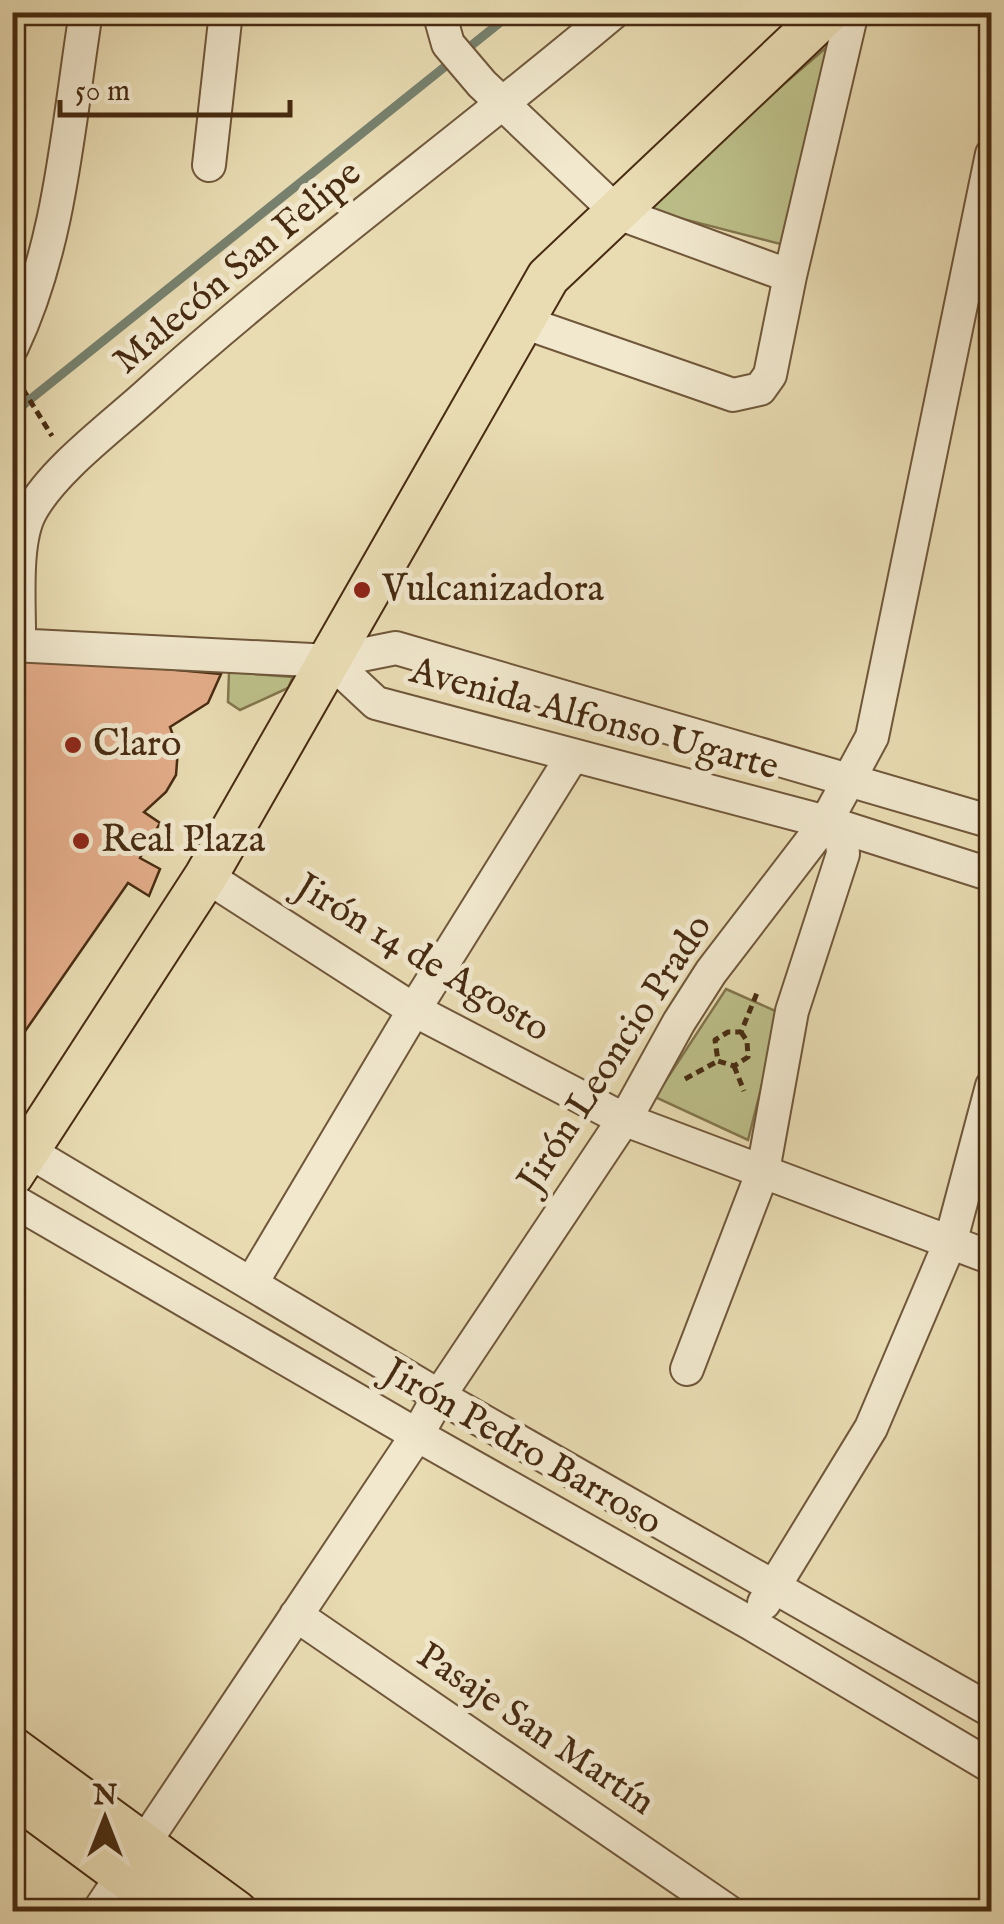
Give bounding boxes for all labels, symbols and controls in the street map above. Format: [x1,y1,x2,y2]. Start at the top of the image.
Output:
scale bar [60,55,290,117]
text: 50 m [75,73,130,111]
street label: Malecón San Felipe [104,150,372,386]
place label: Vulcanizadora [381,566,605,614]
marker: Vulcanizadora [351,579,373,601]
street label: Avenida Alfonso Ugarte [404,648,783,792]
place label: Claro [93,721,181,769]
marker: Claro [62,734,84,756]
place label: Real Plaza [101,817,266,865]
marker: Real Plaza [70,830,92,852]
street label: Jirón 14 de Agosto [282,862,558,1054]
street label: Jirón Leoncio Prado [506,906,724,1205]
street label: Jirón Pedro Barroso [371,1347,670,1547]
street label: Pasaje San Martín [407,1633,663,1827]
north arrow [55,1769,155,1869]
text: N [92,1779,117,1814]

